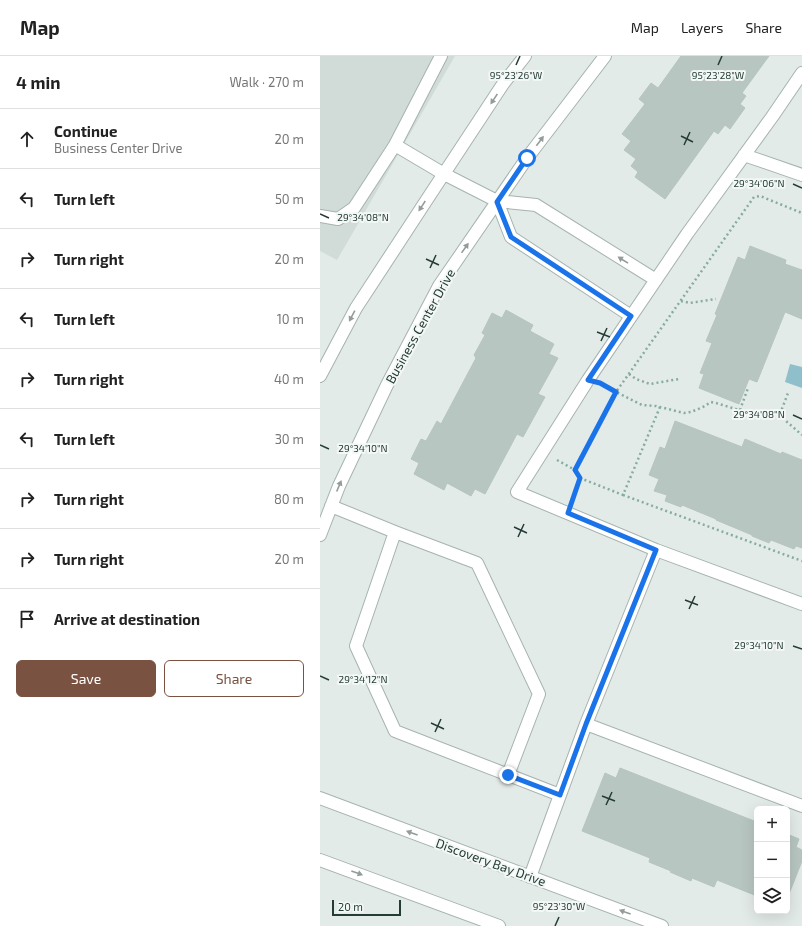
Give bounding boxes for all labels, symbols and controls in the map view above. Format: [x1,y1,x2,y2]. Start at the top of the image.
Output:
text: Map [20,16,60,39]
text: Map [631,19,659,36]
text: Layers [681,19,723,36]
text: Share [745,19,782,36]
text: 95°23'26"W [490,69,543,81]
text: 95°23'28"W [692,69,745,81]
text: 4 min [16,72,60,92]
text: Walk · 270 m [229,74,304,90]
one-way arrow [490,93,498,104]
text: Continue [54,122,117,140]
icon: ahead [16,128,38,150]
text: 20 m [275,131,304,147]
one-way arrow [535,136,543,146]
text: Business Center Drive [54,140,183,156]
route start [518,149,536,167]
text: 29°34'06"N [733,177,785,189]
icon: left [16,188,38,210]
text: Turn left [54,190,115,208]
text: 50 m [275,191,304,207]
one-way arrow [418,201,426,211]
text: 29°34'08"N [337,211,389,223]
one-way arrow [461,243,469,253]
icon: right [16,248,38,270]
text: Turn right [54,250,124,268]
text: 20 m [275,251,304,267]
one-way arrow [617,256,629,263]
street label: Business Center Drive [382,266,458,386]
icon: left [16,308,38,330]
text: Turn left [54,310,115,328]
one-way arrow [349,310,355,322]
text: 10 m [277,311,304,327]
icon: right [16,368,38,390]
text: Turn right [54,370,124,388]
text: 40 m [274,371,304,387]
text: 29°34'08"N [733,408,785,420]
icon: left [16,428,38,450]
text: Turn left [54,430,115,448]
text: 30 m [275,431,304,447]
text: 29°34'10"N [338,442,388,454]
one-way arrow [336,480,342,491]
icon: right [16,488,38,510]
text: Turn right [54,490,124,508]
text: 80 m [274,491,304,507]
icon: right [16,548,38,570]
text: Turn right [54,550,124,568]
text: 20 m [275,551,304,567]
icon: arrive [16,608,38,630]
text: Arrive at destination [54,610,200,628]
text: 29°34'10"N [734,639,784,651]
button: Save [16,660,156,697]
button: Share [164,660,304,697]
text: 29°34'12"N [339,673,387,685]
route end [499,766,517,784]
map controls [754,806,790,914]
button: + [754,806,790,842]
one-way arrow [405,829,417,835]
street label: Discovery Bay Drive [434,835,548,889]
button: − [754,842,790,878]
one-way arrow [351,871,363,877]
button: layers [754,878,790,914]
scale bar [332,898,401,917]
text: 20 m [338,900,363,913]
text: 95°23'30"W [533,900,586,912]
one-way arrow [619,909,631,915]

